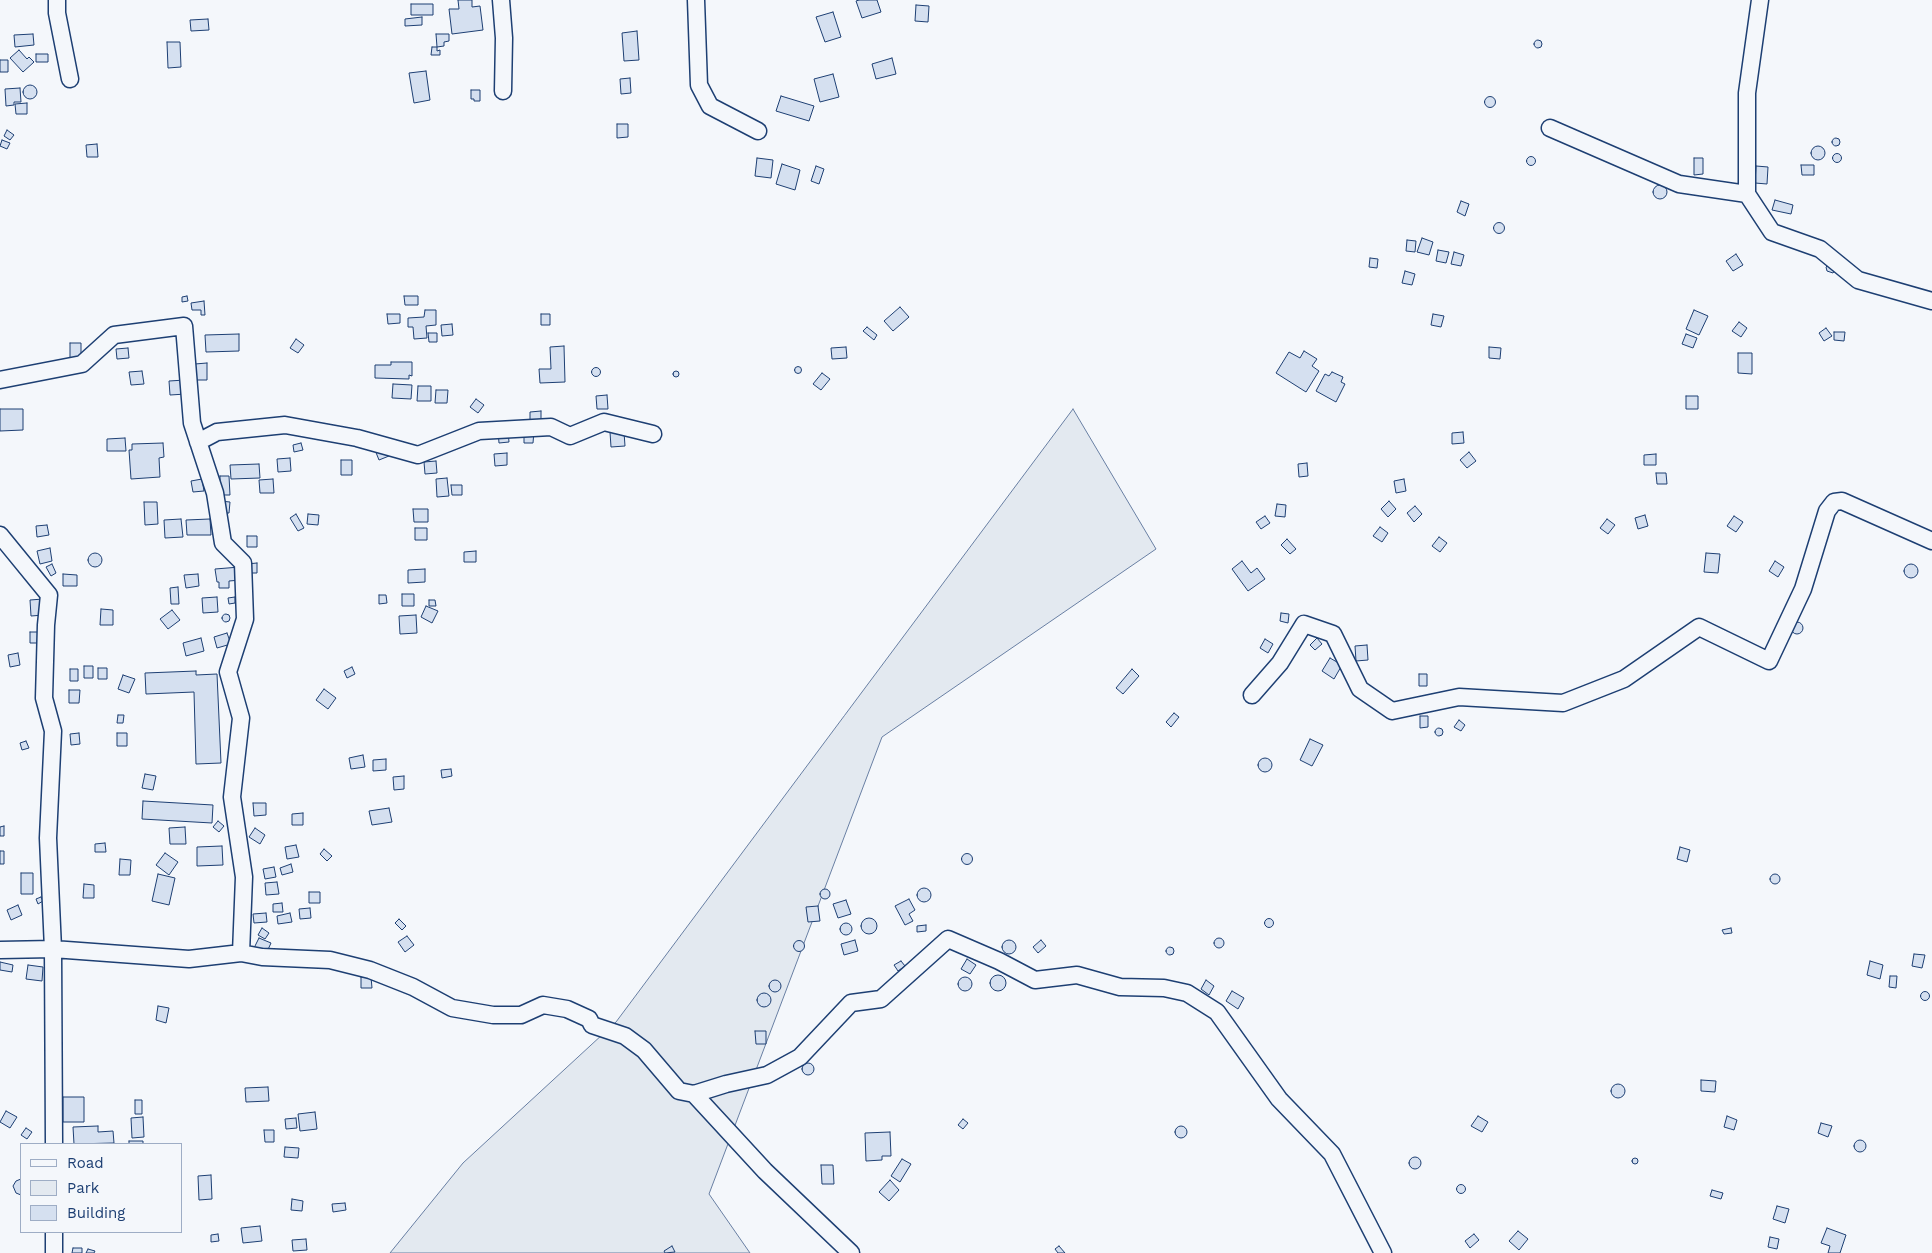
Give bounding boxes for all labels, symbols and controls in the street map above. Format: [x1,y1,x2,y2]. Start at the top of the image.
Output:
legend [20,1143,182,1233]
text: Road [67,1154,104,1172]
text: Park [67,1179,99,1197]
text: Building [67,1204,125,1222]

